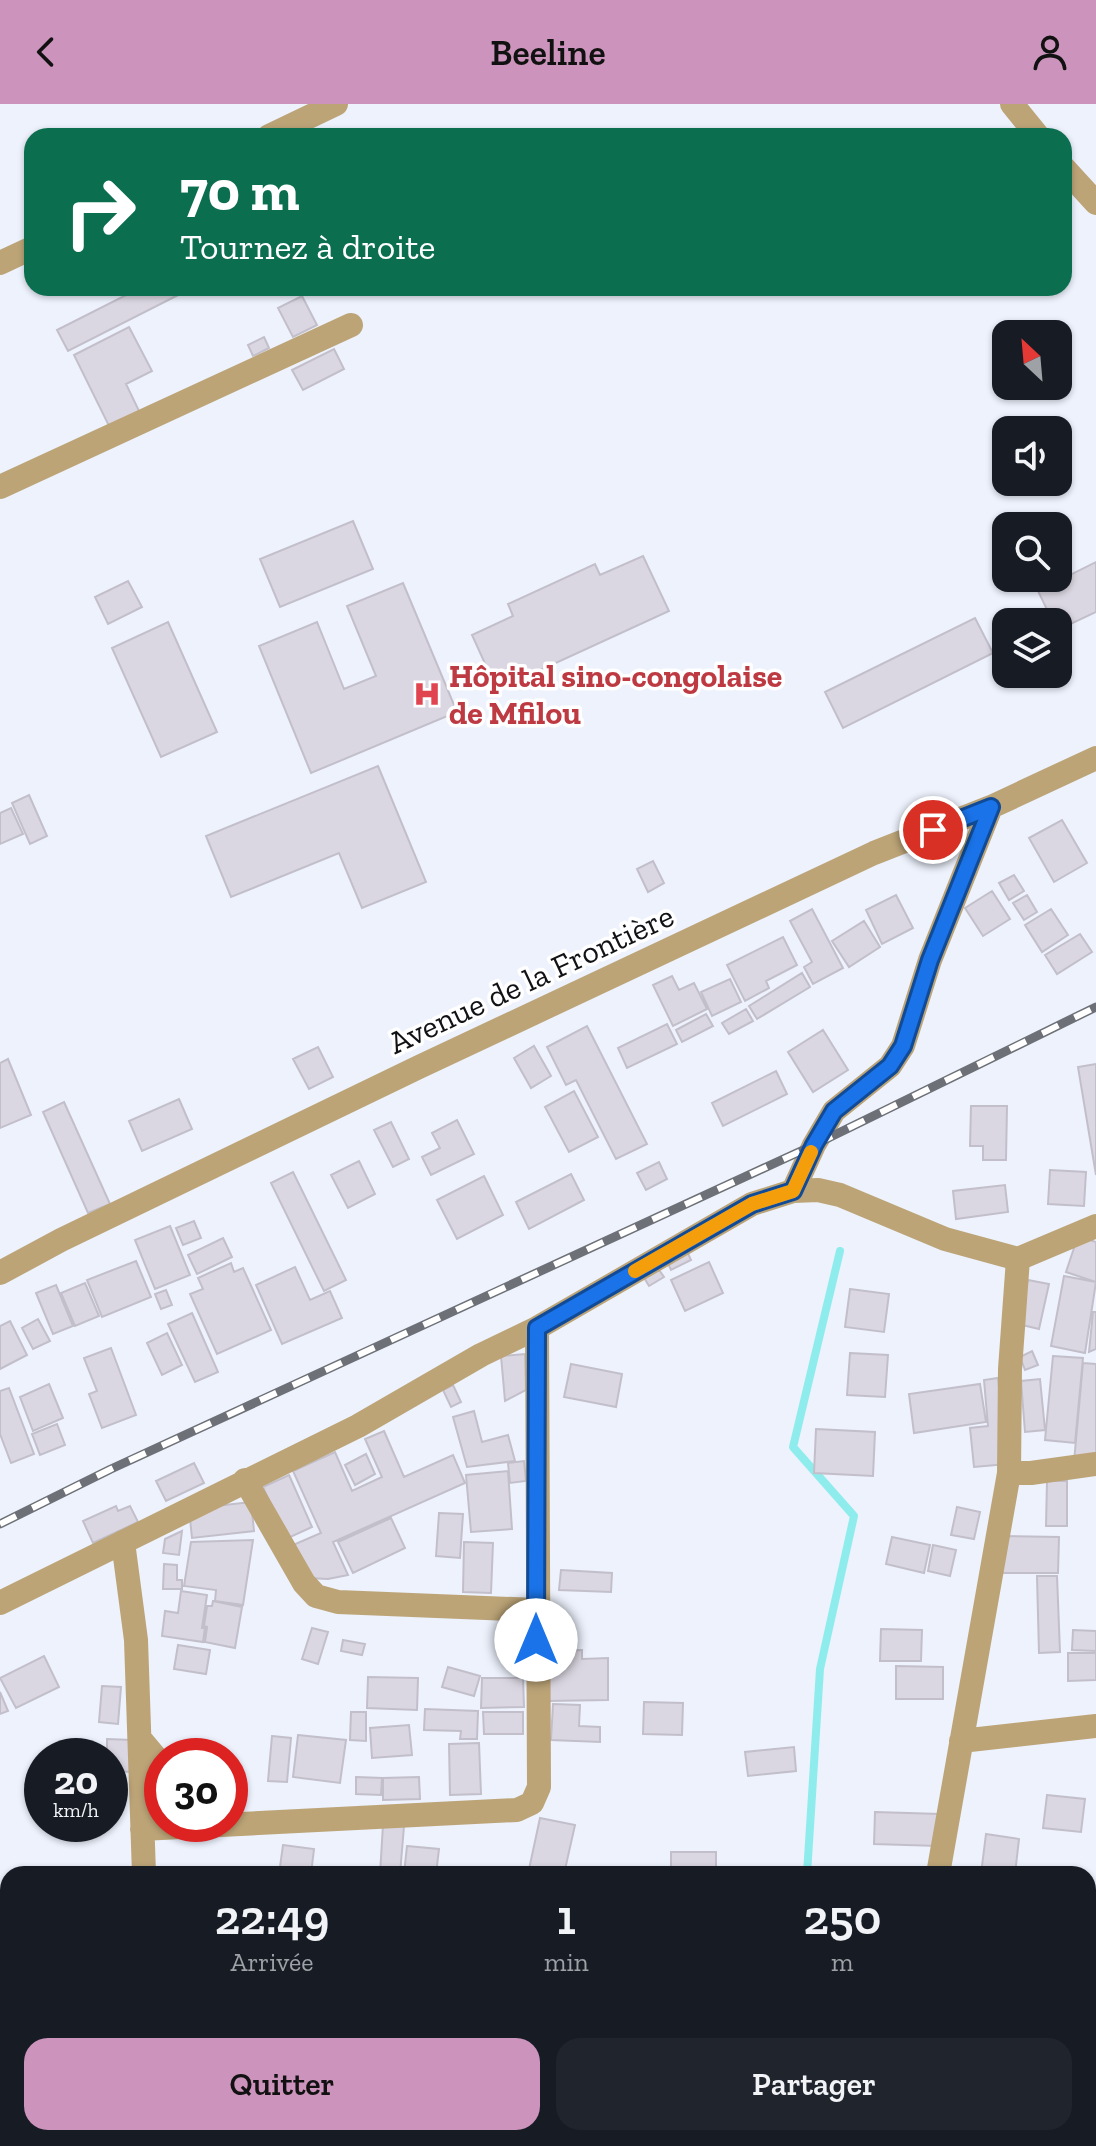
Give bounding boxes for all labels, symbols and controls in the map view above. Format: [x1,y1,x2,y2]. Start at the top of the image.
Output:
icon: back [24,30,68,74]
icon: person [1028,30,1072,74]
text: Beeline [490,31,606,74]
text: 70 m [180,157,300,224]
icon: right [48,160,152,264]
text: Tournez à droite [180,225,436,268]
north arrow [992,320,1072,400]
map controls [992,320,1072,688]
button: sound [992,416,1072,496]
button: search [992,512,1072,592]
button: layers [992,608,1072,688]
place label: Hôpital sino-congolaise de Mfilou [449,657,782,732]
hospital icon: Hôpital sino-congolaise de Mfilou [412,679,442,709]
pin [899,796,967,864]
icon: arrive [911,808,955,852]
street label: Avenue de la Frontière [382,896,680,1062]
position arrow [494,1598,578,1682]
speed limit sign: 30 [144,1738,248,1842]
text: 20 [54,1756,98,1804]
text: km/h [53,1798,99,1822]
text: 22:49 [215,1889,329,1946]
text: 1 [557,1889,576,1946]
text: 250 [803,1889,881,1946]
text: Arrivée [231,1946,313,1978]
text: min [544,1946,589,1978]
text: m [831,1946,854,1978]
button: Quitter [24,2038,540,2130]
button: Partager [556,2038,1072,2130]

